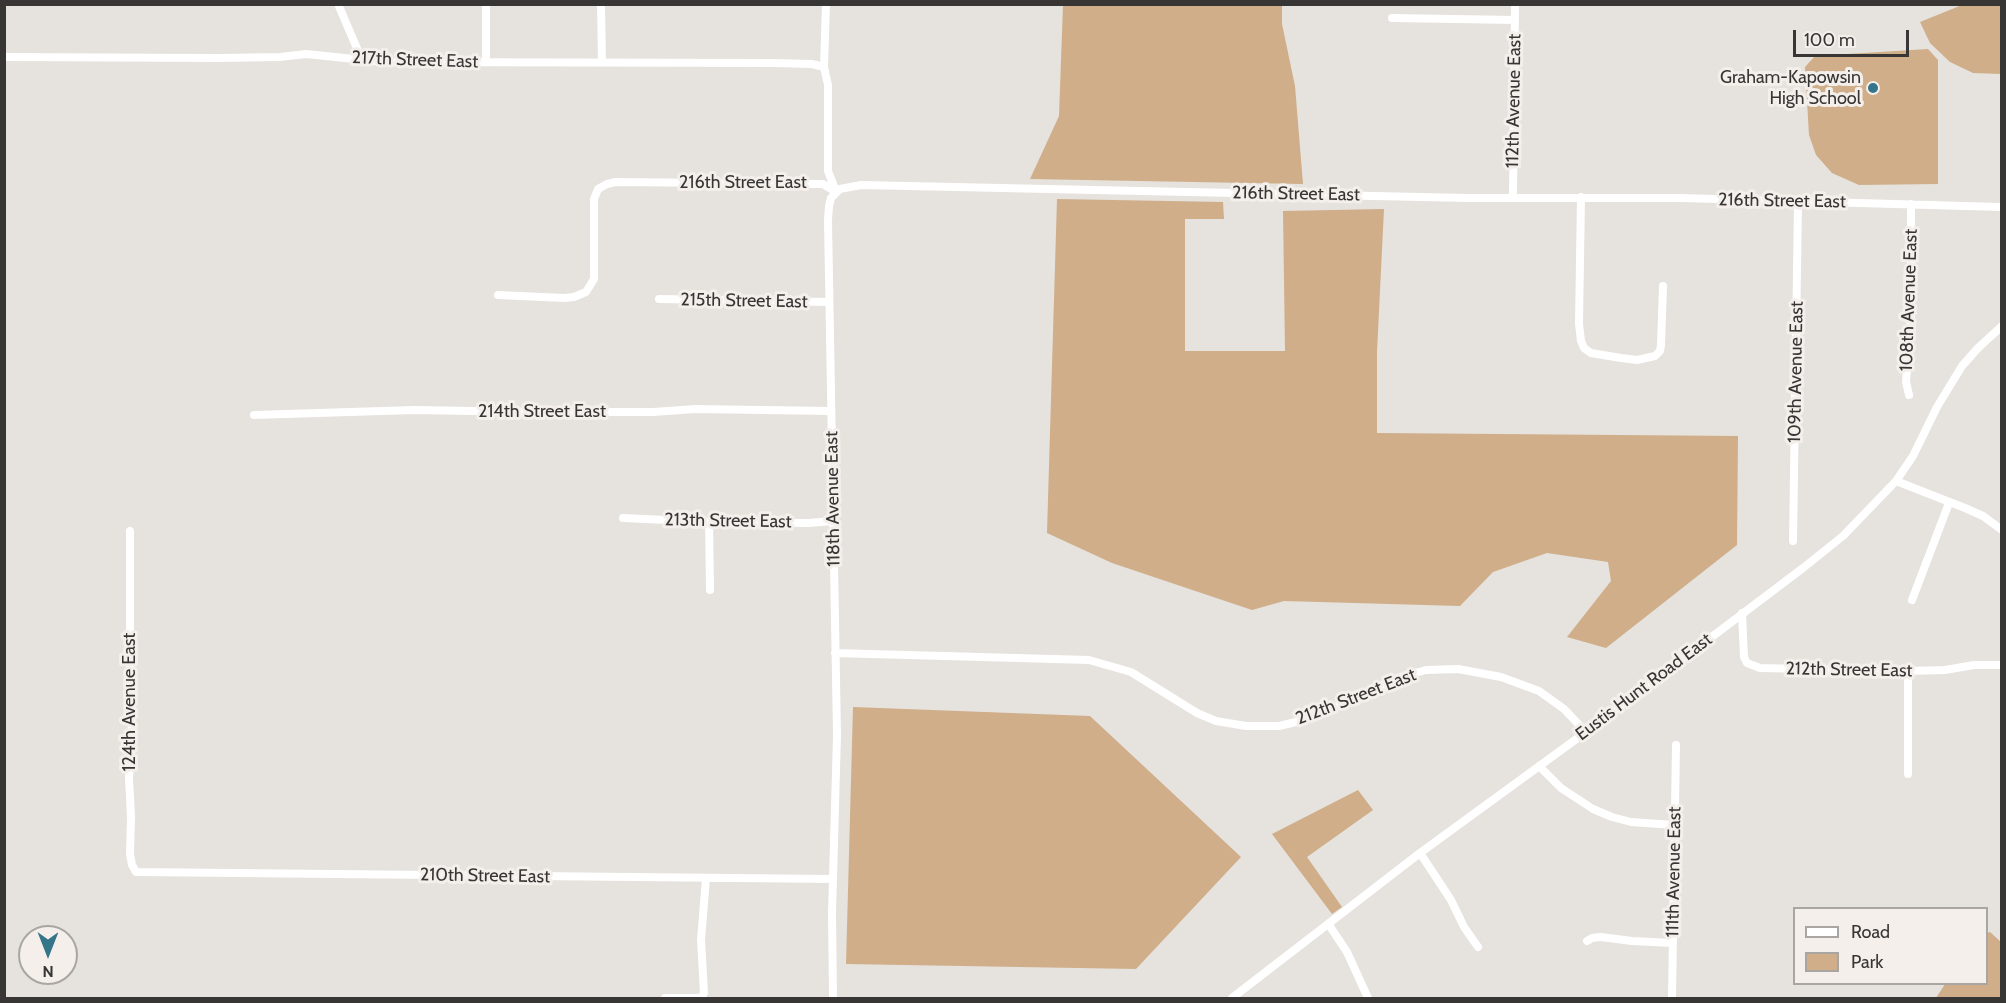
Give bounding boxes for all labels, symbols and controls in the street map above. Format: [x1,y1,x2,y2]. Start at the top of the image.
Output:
scale bar [1796,18,1912,56]
text: 100 m [1804,29,1855,51]
street label: 112th Avenue East [1502,34,1526,168]
street label: 217th Street East [351,47,479,73]
place label: Graham-Kapowsin High School [1720,67,1861,110]
marker: Graham-Kapowsin High School [1866,81,1880,95]
street label: 216th Street East [679,172,807,194]
street label: 216th Street East [1232,182,1360,206]
street label: 216th Street East [1718,189,1846,213]
street label: 108th Avenue East [1896,228,1922,372]
street label: 215th Street East [680,289,808,313]
street label: 109th Avenue East [1784,301,1808,443]
street label: 214th Street East [478,401,606,423]
street label: 118th Avenue East [821,431,845,567]
street label: 213th Street East [664,509,792,533]
street label: Eustis Hunt Road East [1572,629,1716,745]
street label: 124th Avenue East [119,633,141,771]
street label: 212th Street East [1785,658,1913,682]
street label: 212th Street East [1293,664,1419,730]
street label: 111th Avenue East [1662,806,1686,938]
street label: 210th Street East [420,864,550,888]
legend [1793,907,1988,985]
text: Road [1851,921,1890,943]
north arrow [18,925,78,985]
text: Park [1851,951,1883,973]
text: N [42,962,54,981]

